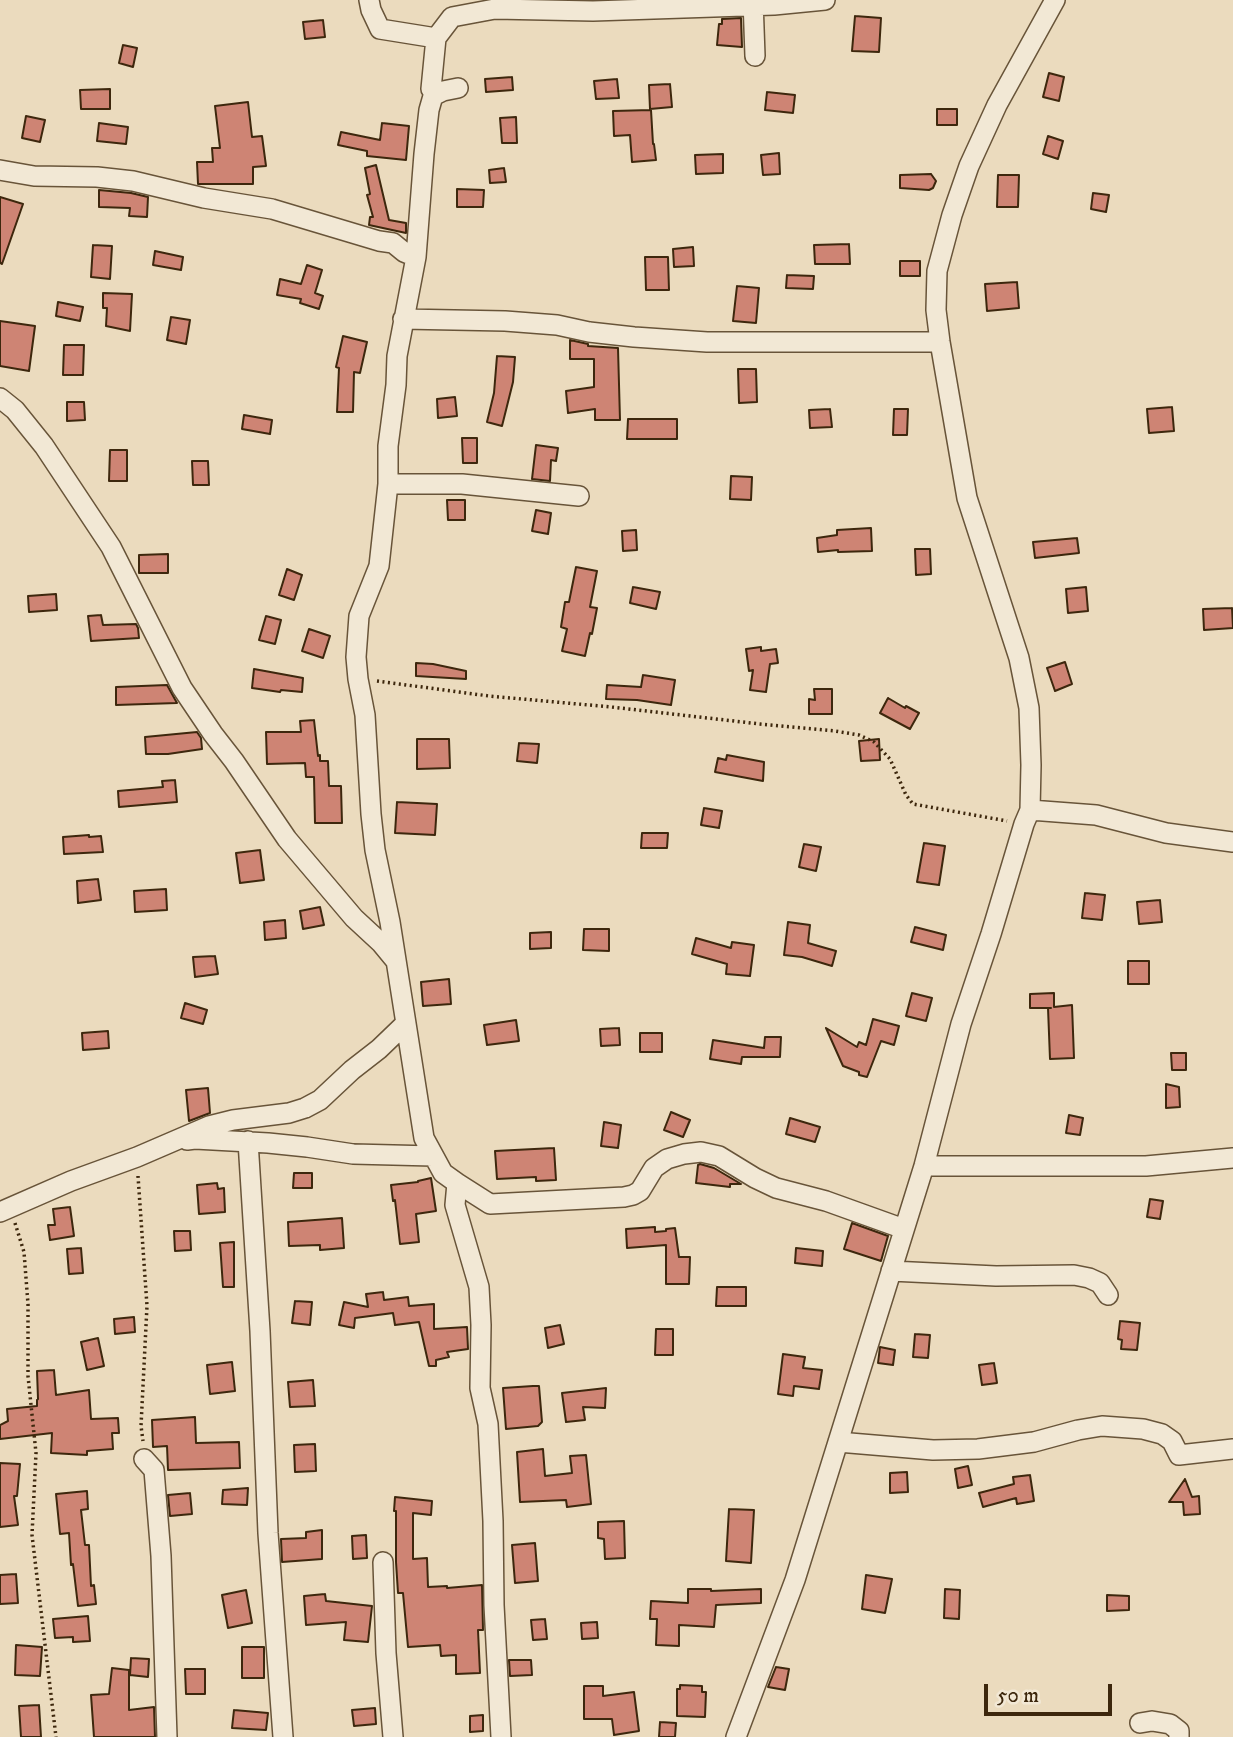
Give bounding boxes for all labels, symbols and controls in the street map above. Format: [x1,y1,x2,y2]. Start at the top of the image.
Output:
scale bar [988,1670,1116,1714]
text: 50 m [997,1683,1039,1709]

